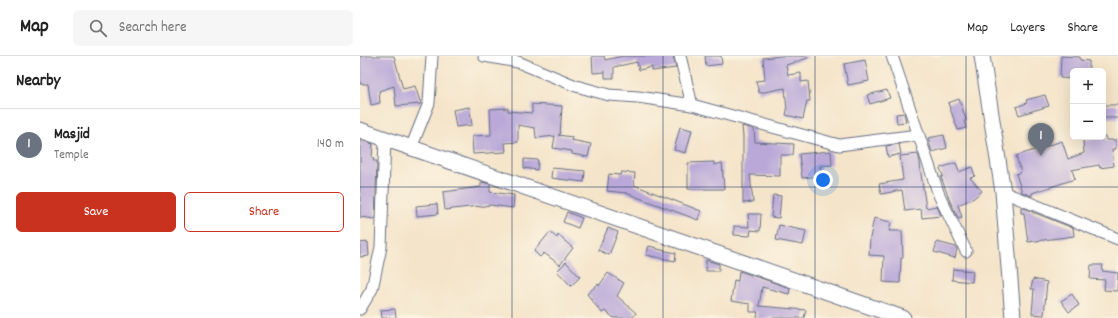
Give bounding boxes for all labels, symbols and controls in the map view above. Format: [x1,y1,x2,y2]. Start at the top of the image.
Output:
search box [73,10,353,46]
text: Map [20,14,49,41]
icon: search [87,17,109,39]
text: Search here [119,17,187,39]
text: Map [967,18,988,38]
text: Layers [1010,18,1045,38]
text: Share [1067,18,1098,38]
map controls [1070,68,1106,140]
button: + [1070,68,1106,104]
text: Nearby [16,70,60,94]
button: − [1070,104,1106,140]
pin: 1 [1028,123,1054,156]
text: Masjid [54,124,90,146]
text: 1 [28,135,30,154]
text: 140 m [317,135,344,154]
text: Temple [54,146,89,165]
your location [813,170,833,190]
button: Save [16,192,176,232]
button: Share [184,192,344,232]

